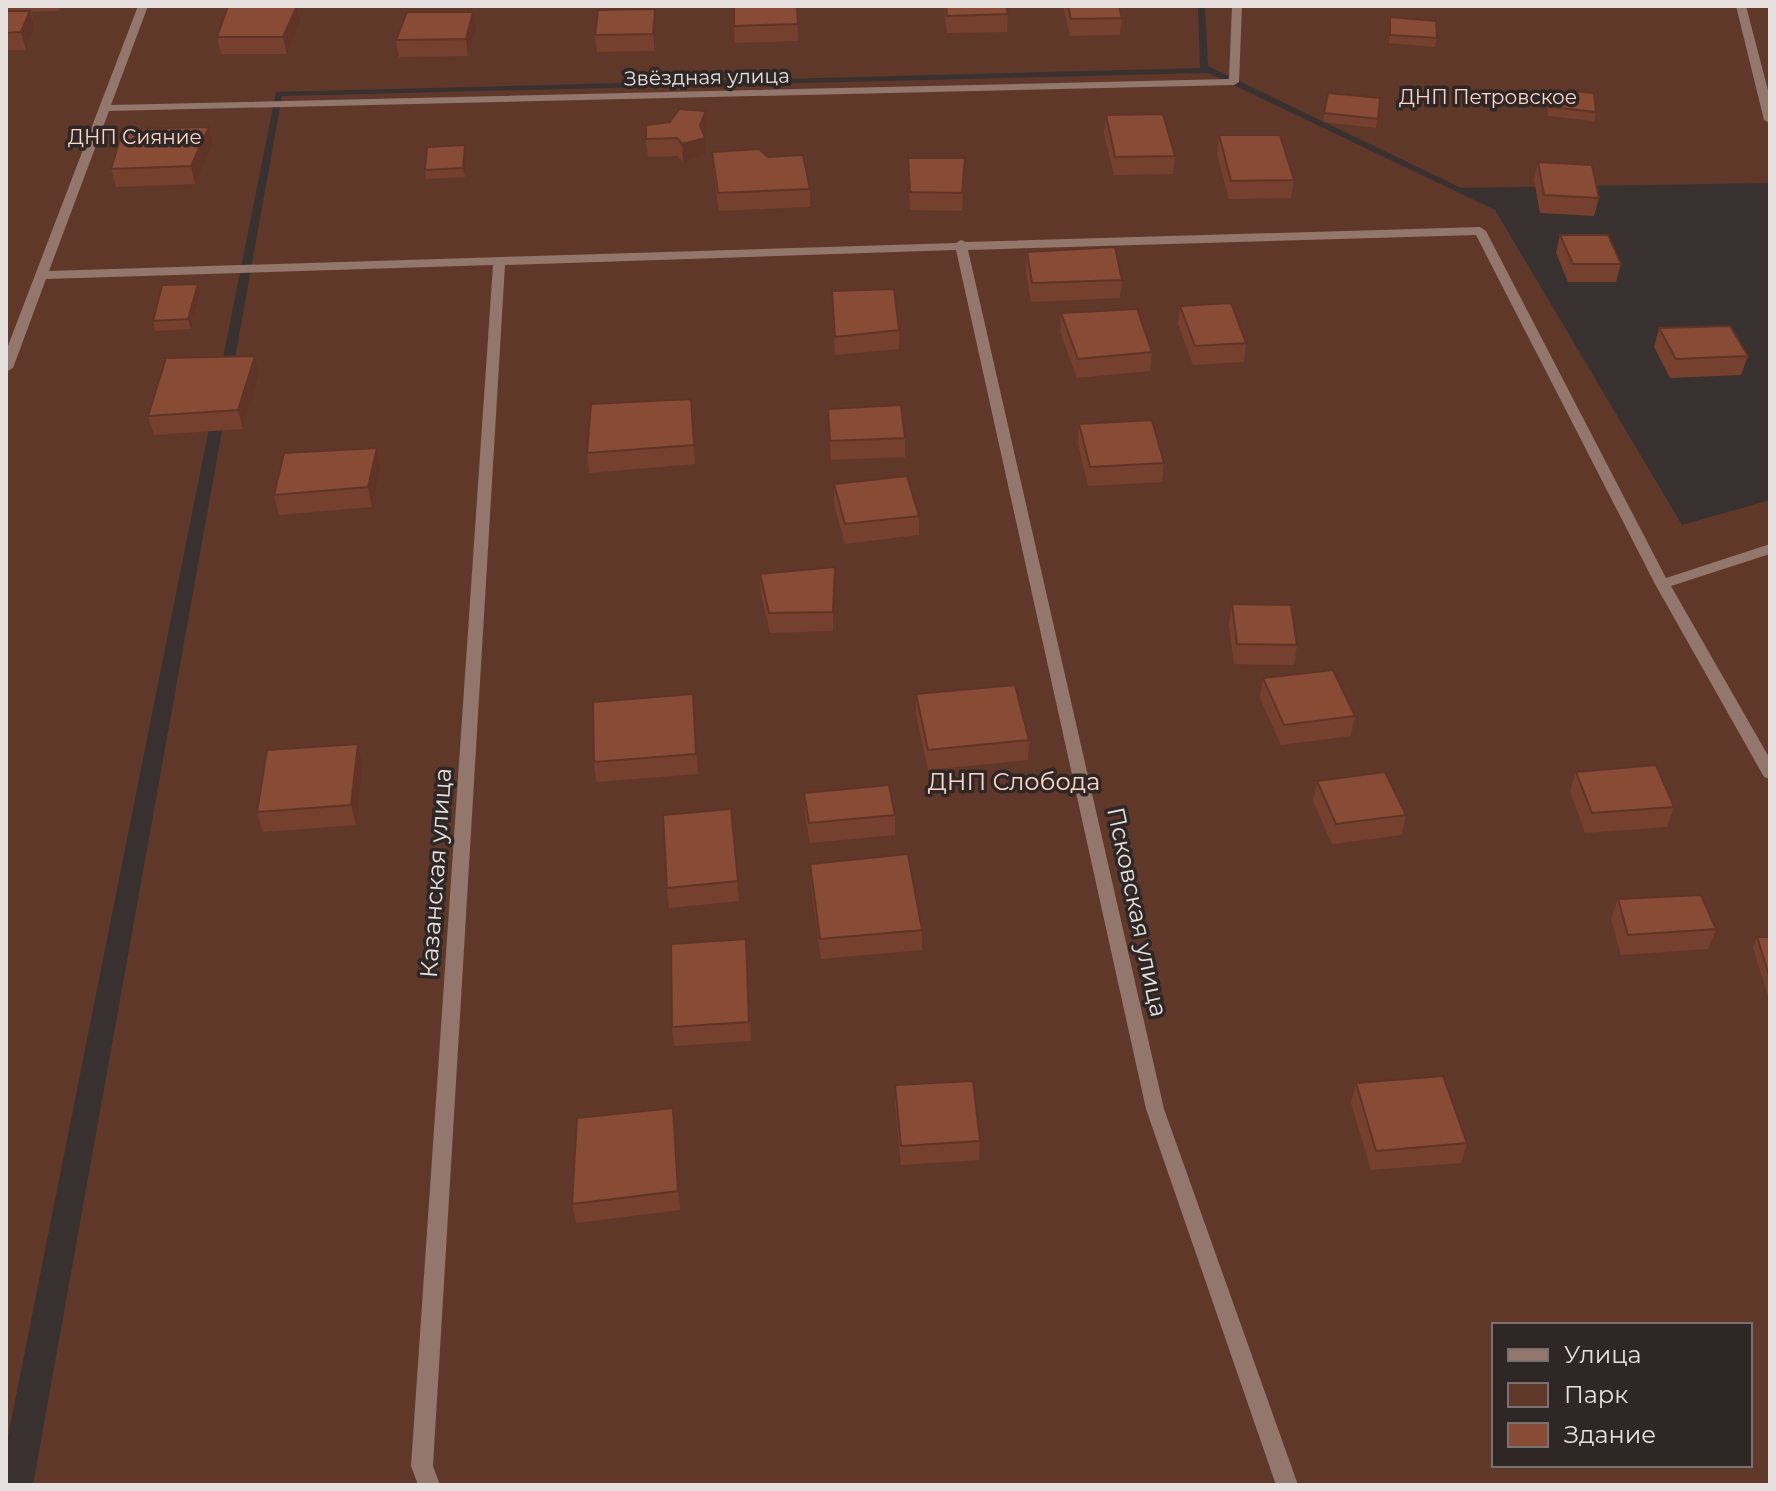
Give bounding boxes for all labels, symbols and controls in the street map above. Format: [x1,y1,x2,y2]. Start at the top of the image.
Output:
street label: Звёздная улица [624,64,790,90]
park label: ДНП Петровское [1399,85,1577,109]
park label: ДНП Сияние [68,125,202,149]
street label: Казанская улица [414,767,457,979]
park label: ДНП Слобода [928,767,1100,796]
street label: Псковская улица [1101,804,1174,1019]
legend [1492,1323,1752,1467]
text: Улица [1564,1340,1642,1369]
text: Парк [1564,1380,1628,1409]
text: Здание [1564,1420,1656,1449]

